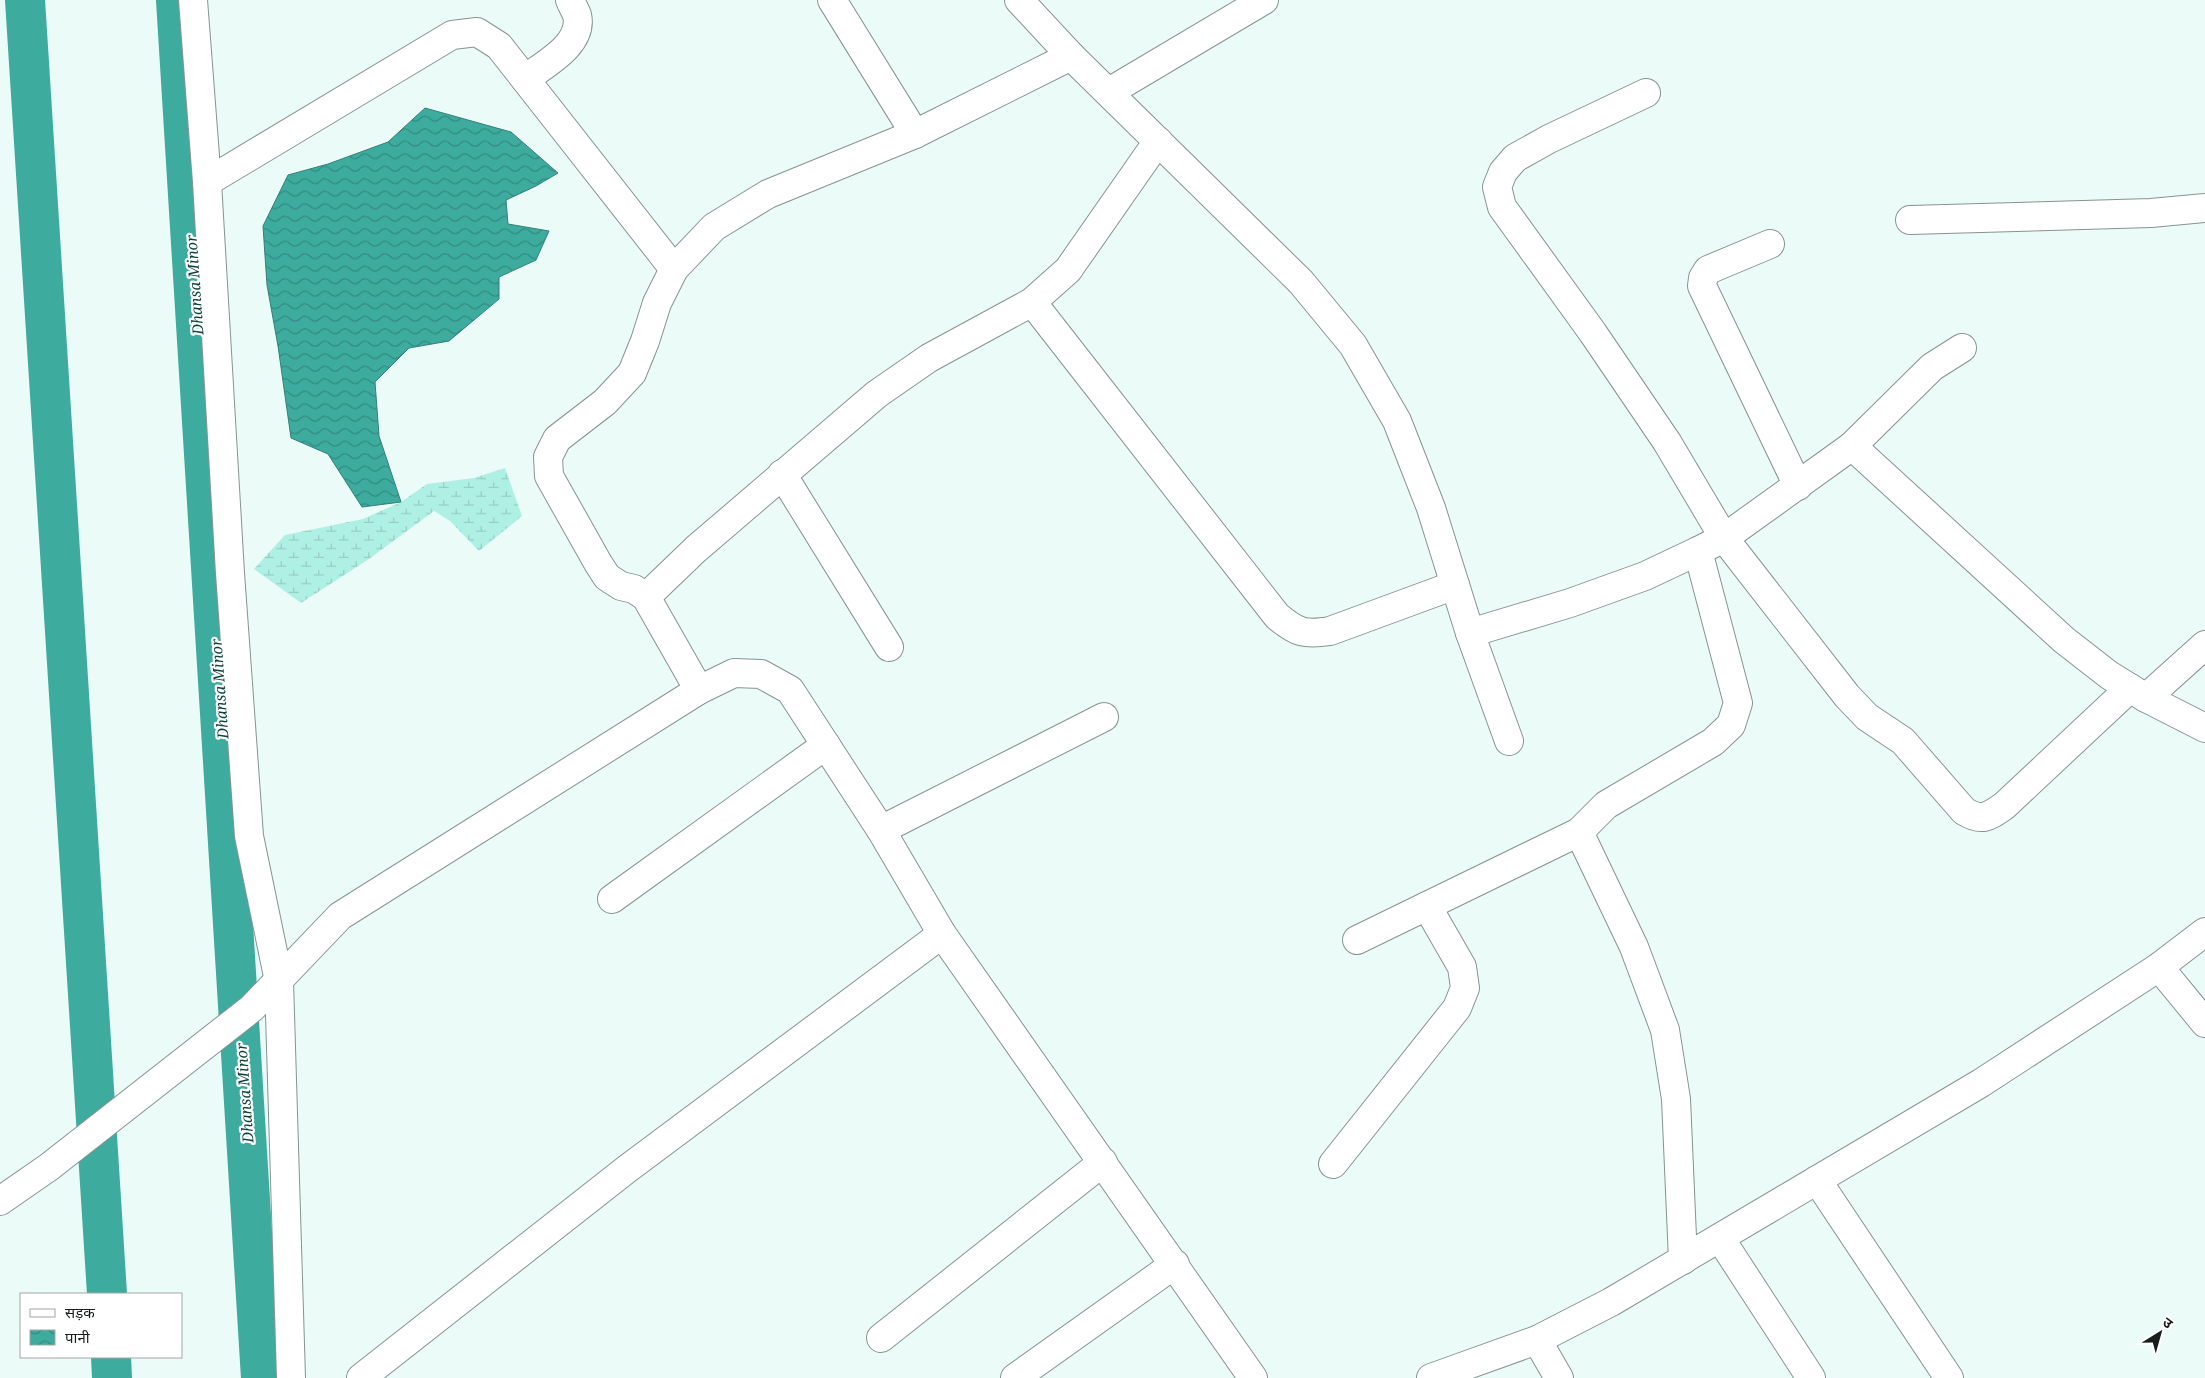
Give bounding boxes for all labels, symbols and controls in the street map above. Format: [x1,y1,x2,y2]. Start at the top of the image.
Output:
water label: Dhansa Minor [180,233,208,337]
water label: Dhansa Minor [205,637,233,741]
water label: Dhansa Minor [230,1041,258,1145]
legend [20,1293,182,1358]
text: सड़क [65,1302,95,1322]
north arrow [2135,1308,2185,1358]
text: उ [2159,1312,2178,1333]
text: पानी [65,1327,91,1347]

